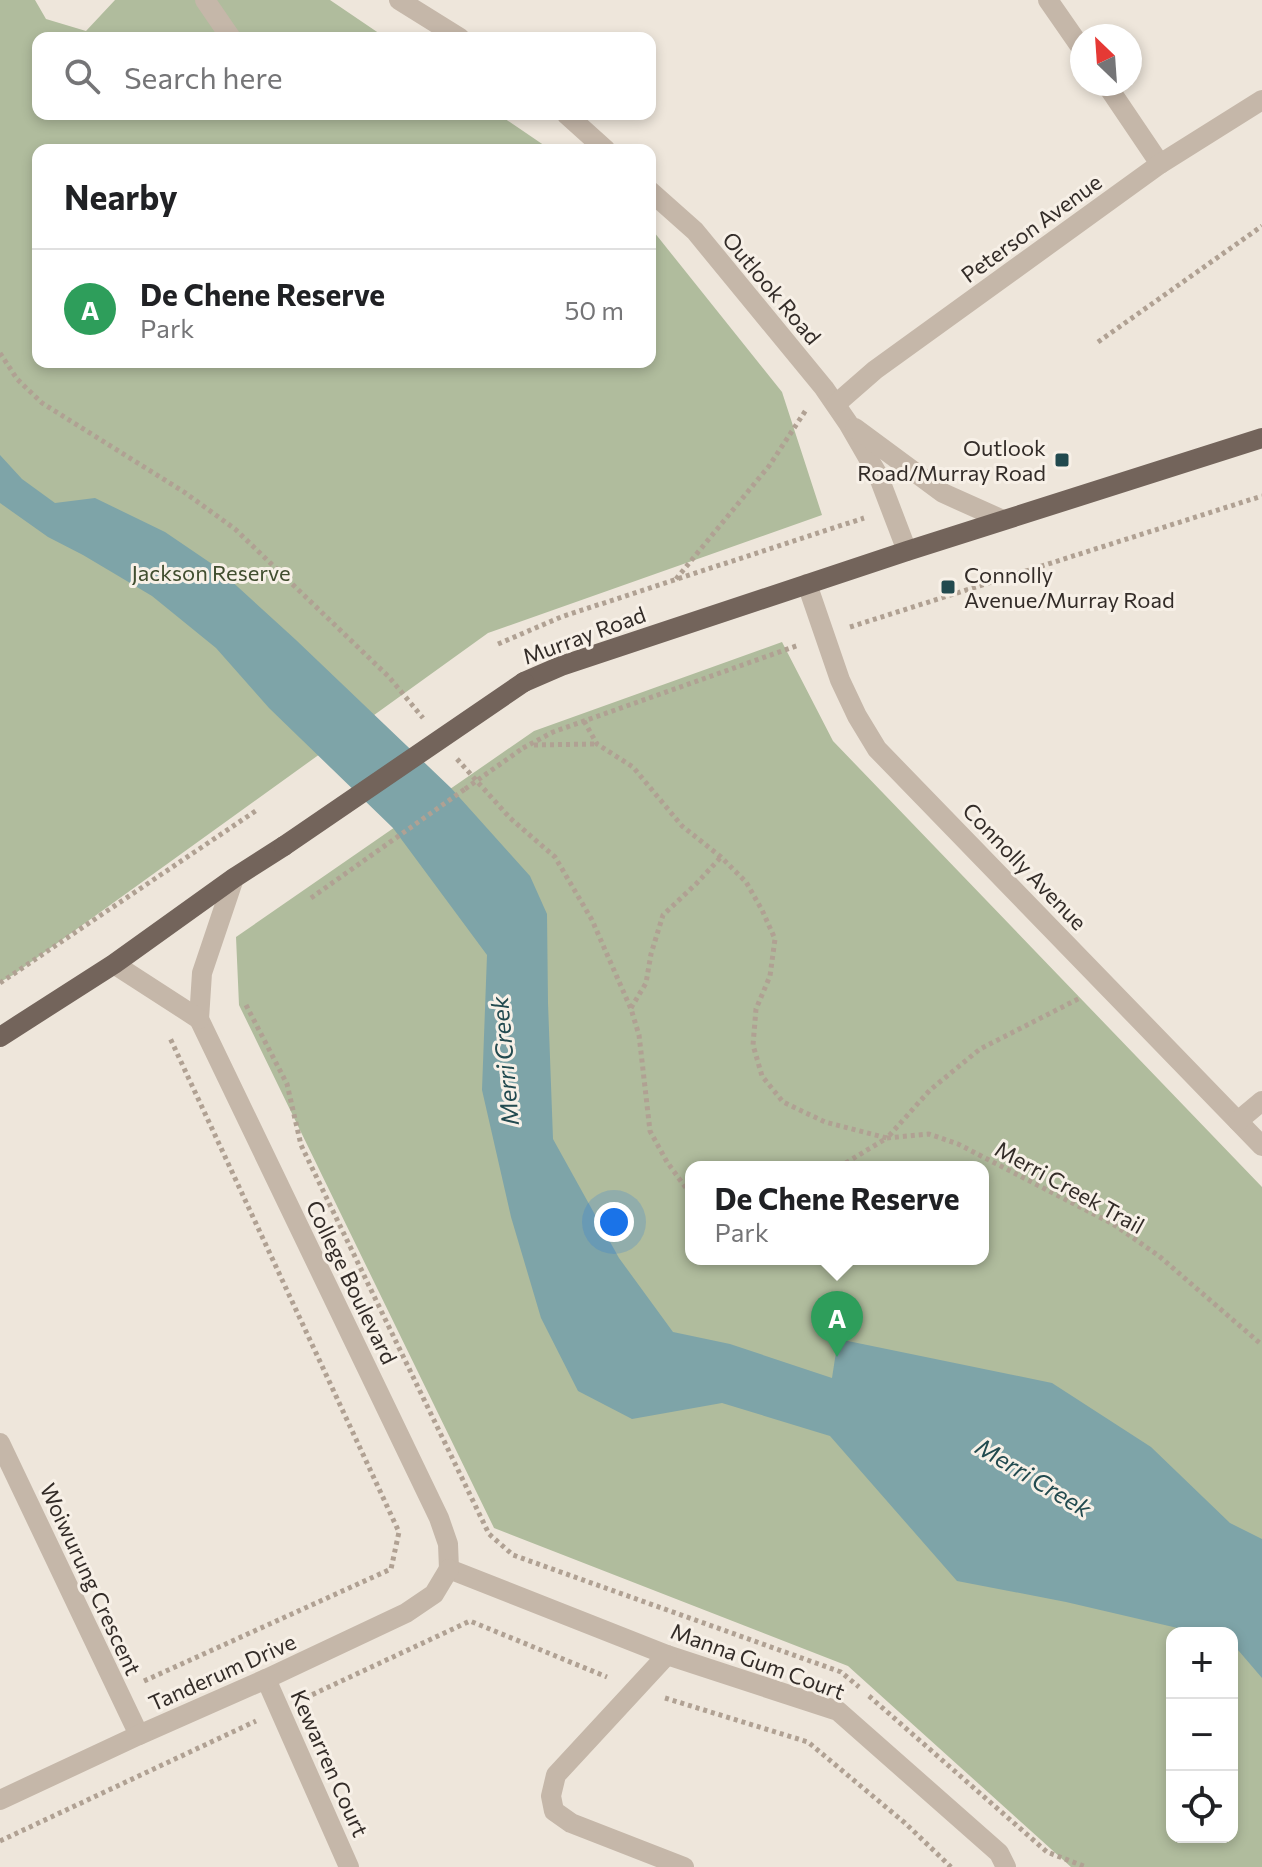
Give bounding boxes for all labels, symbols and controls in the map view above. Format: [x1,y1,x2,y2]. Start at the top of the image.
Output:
north arrow [1070,24,1142,96]
search box [32,32,656,120]
icon: search [60,54,104,98]
text: Search here [124,58,283,95]
street label: Peterson Avenue [955,168,1107,288]
text: Nearby [64,175,178,217]
street label: Outlook Road [717,226,827,350]
text: De Chene Reserve [140,275,385,312]
text: A [81,294,99,325]
text: 50 m [564,294,624,325]
text: Park [140,312,194,343]
place label: Outlook Road/Murray Road [857,434,1046,486]
marker: Outlook Road/Murray Road [1053,451,1071,469]
park label: Jackson Reserve [131,559,291,586]
place label: Connolly Avenue/Murray Road [964,561,1175,613]
marker: Connolly Avenue/Murray Road [939,578,957,596]
street label: Murray Road [519,600,649,670]
street label: Connolly Avenue [957,797,1093,935]
water label: Merri Creek [484,994,524,1127]
street label: Merri Creek Trail [991,1135,1149,1239]
popup [685,1161,989,1265]
text: De Chene Reserve [714,1179,960,1216]
street label: College Boulevard [301,1196,403,1368]
your location [594,1202,634,1242]
text: Park [714,1216,769,1247]
pin: A [811,1291,863,1357]
water label: Merri Creek [971,1431,1098,1523]
street label: Woiwurung Crescent [35,1479,147,1679]
street label: Manna Gum Court [667,1617,849,1705]
street label: Tanderum Drive [144,1627,300,1717]
map controls [1166,1627,1238,1843]
button: + [1166,1627,1238,1699]
street label: Kewarren Court [286,1685,374,1841]
button: − [1166,1699,1238,1771]
button: locate [1166,1771,1238,1843]

